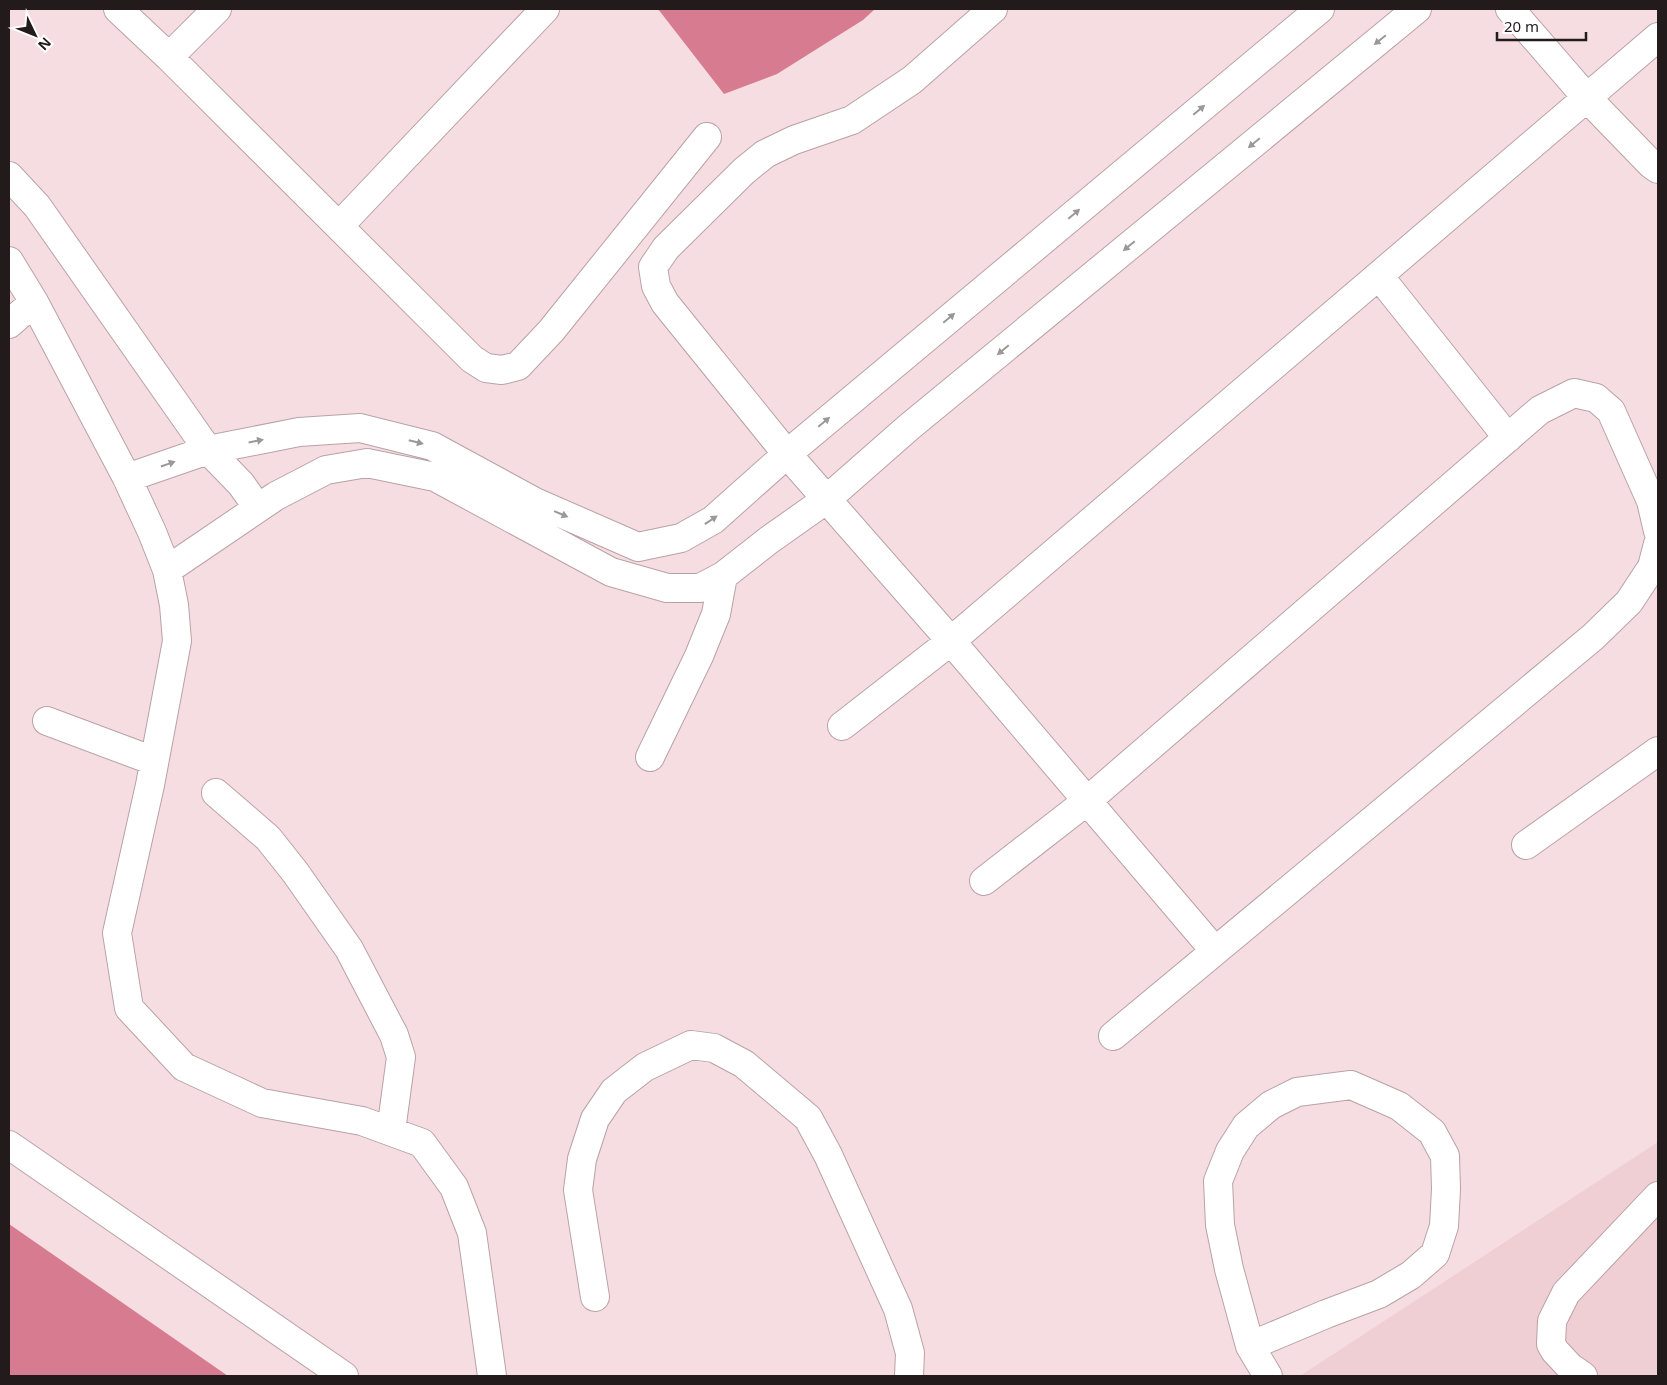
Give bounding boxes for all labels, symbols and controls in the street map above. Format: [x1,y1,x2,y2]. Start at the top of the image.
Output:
north arrow [10,10,60,60]
scale bar [1497,10,1586,42]
text: 20 m [1504,16,1539,36]
text: N [34,34,56,55]
one-way arrow [1373,34,1386,45]
one-way arrow [1192,104,1204,116]
one-way arrow [1248,137,1261,148]
one-way arrow [1067,209,1080,220]
one-way arrow [1122,241,1135,252]
one-way arrow [942,313,955,324]
one-way arrow [997,344,1010,355]
one-way arrow [818,417,831,428]
one-way arrow [249,437,264,445]
one-way arrow [409,438,424,446]
one-way arrow [161,460,176,468]
one-way arrow [554,510,568,518]
one-way arrow [704,515,718,525]

